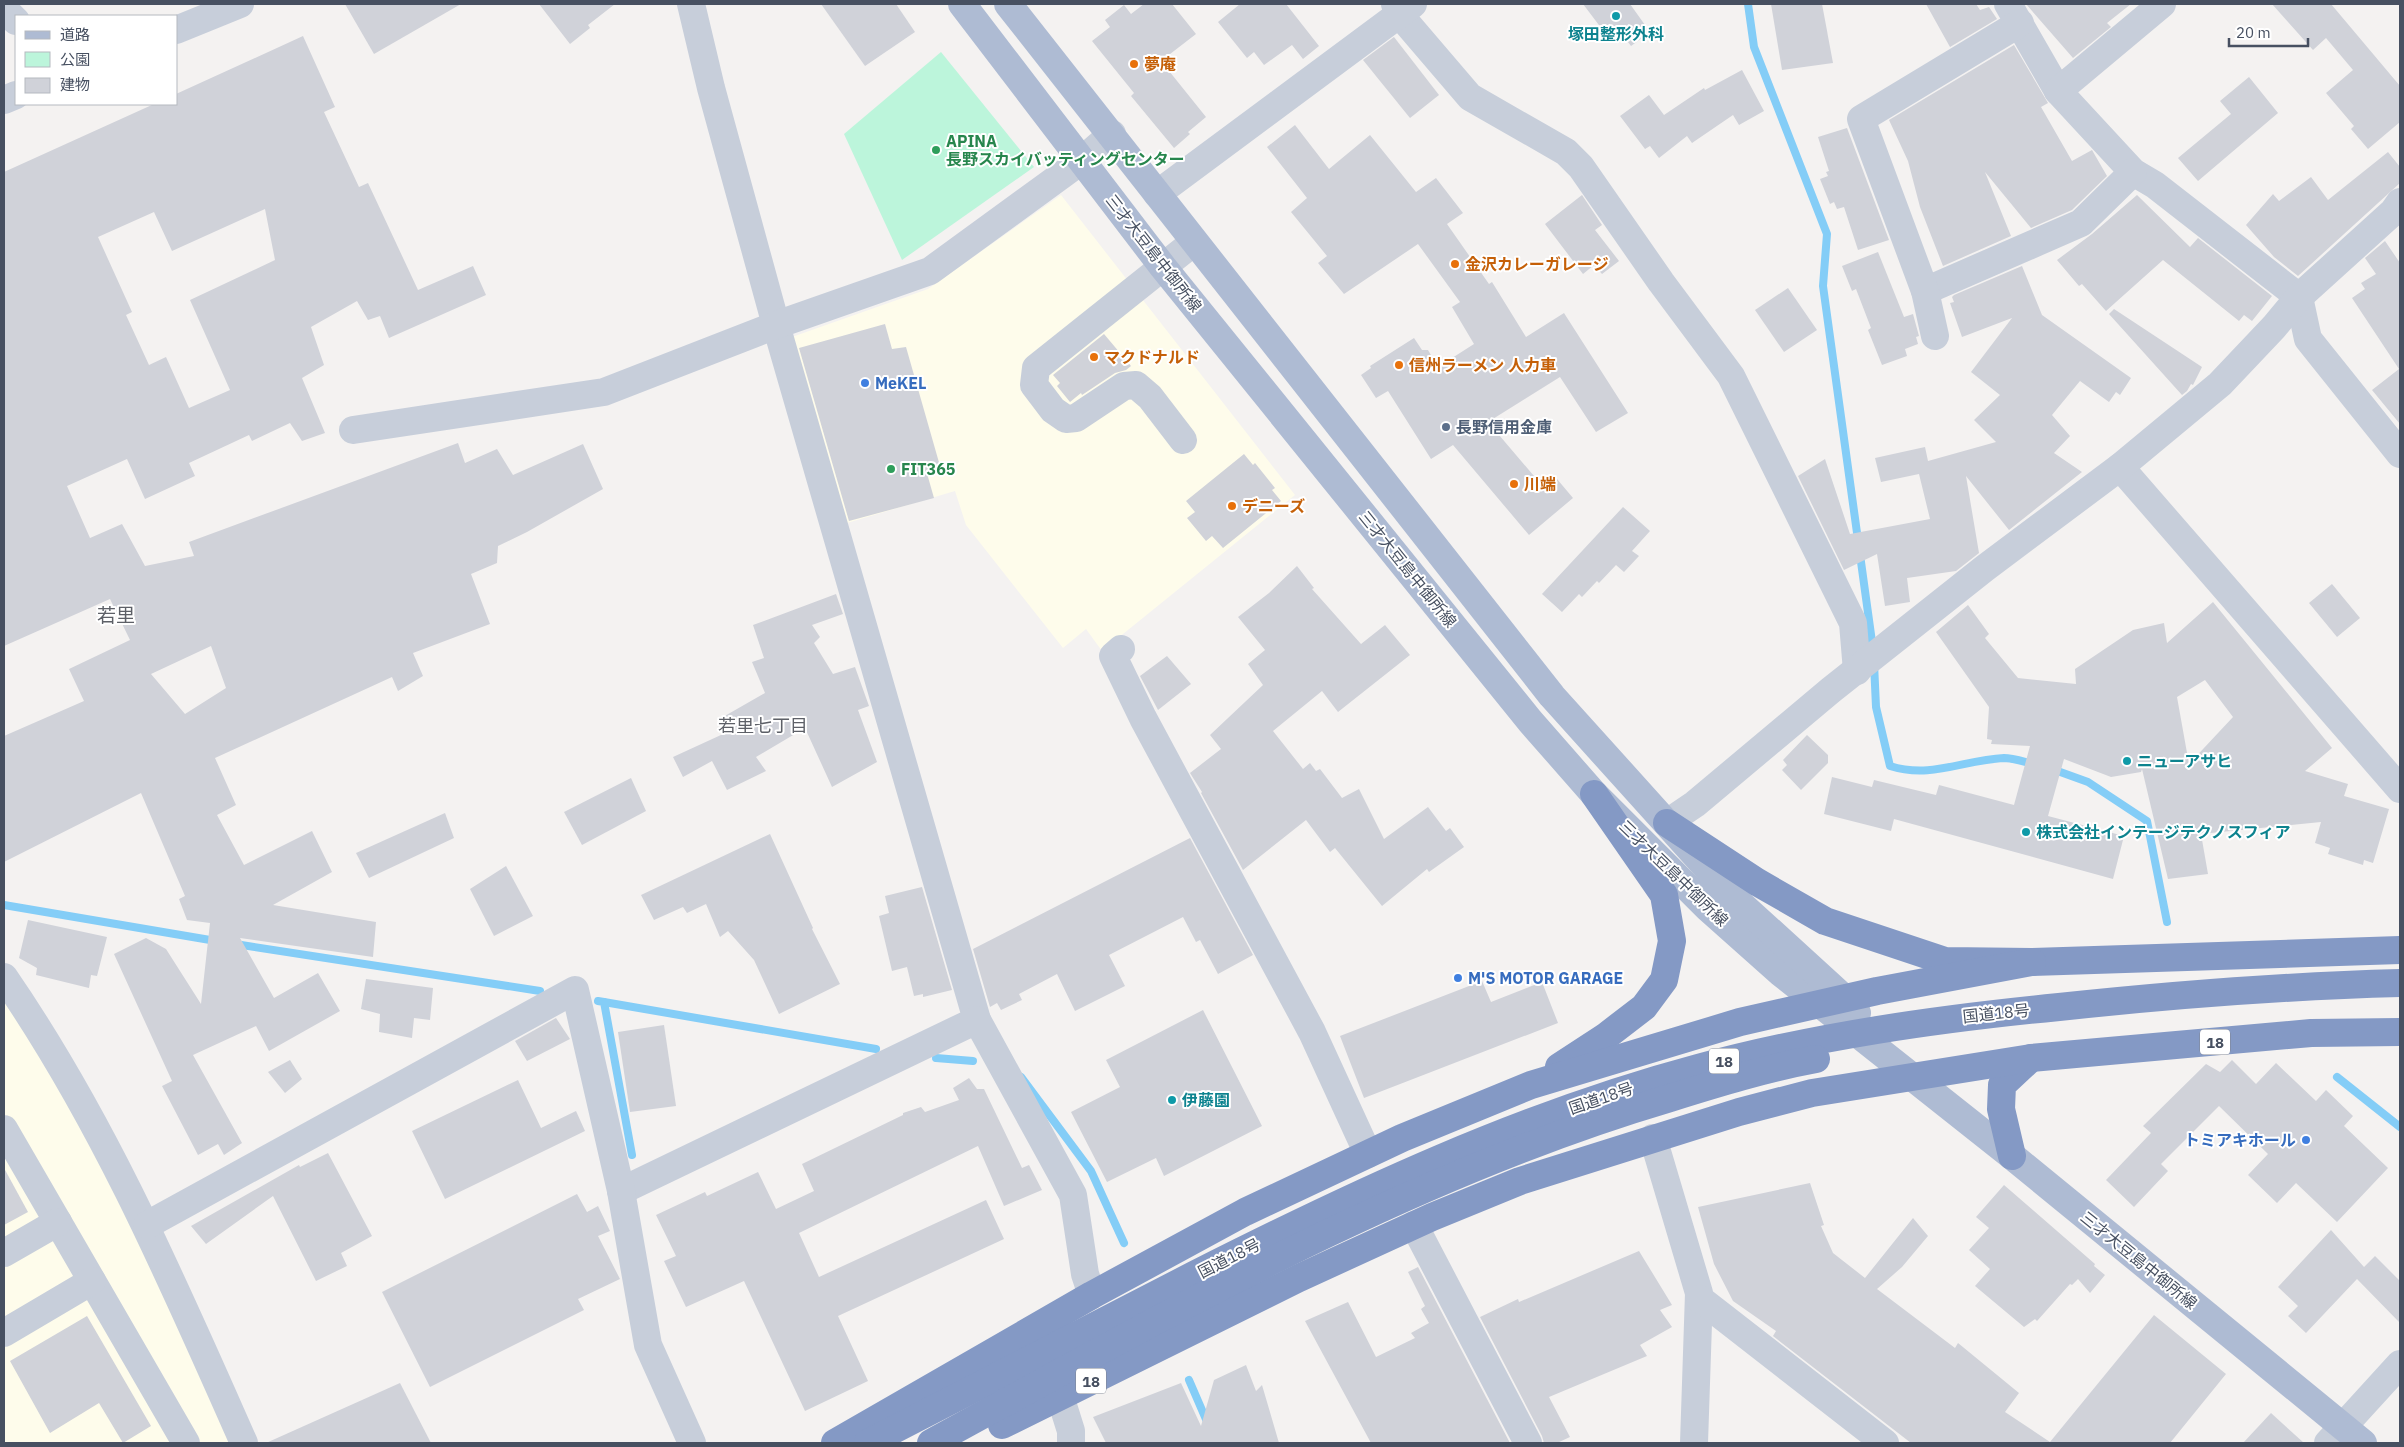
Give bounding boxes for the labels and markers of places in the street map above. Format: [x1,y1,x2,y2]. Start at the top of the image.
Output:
marker: 塚田整形外科 [1610,10,1622,22]
place label: 塚田整形外科 [1568,24,1664,44]
place label: 夢庵 [1144,54,1176,74]
marker: 夢庵 [1128,58,1140,70]
place label: APINA 長野スカイバッティングセンター [946,131,1185,169]
marker: APINA 長野スカイバッティングセンター [930,144,942,156]
place label: 金沢カレーガレージ [1465,254,1609,274]
marker: 金沢カレーガレージ [1449,258,1461,270]
place label: マクドナルド [1104,347,1200,367]
marker: マクドナルド [1088,351,1100,363]
place label: 信州ラーメン 人力車 [1408,355,1556,375]
marker: 信州ラーメン 人力車 [1393,359,1405,371]
place label: MeKEL [875,373,926,393]
marker: MeKEL [859,377,871,389]
place label: 長野信用金庫 [1456,417,1552,437]
marker: 長野信用金庫 [1440,421,1452,433]
place label: FIT365 [901,459,956,479]
marker: FIT365 [885,463,897,475]
place label: 川端 [1524,474,1556,494]
marker: 川端 [1508,478,1520,490]
place label: デニーズ [1242,496,1305,516]
marker: デニーズ [1226,500,1238,512]
place label: ニューアサヒ [2137,751,2232,771]
marker: ニューアサヒ [2121,755,2133,767]
place label: 株式会社インテージテクノスフィア [2036,822,2290,842]
marker: 株式会社インテージテクノスフィア [2020,826,2032,838]
place label: M'S MOTOR GARAGE [1468,968,1623,988]
marker: M'S MOTOR GARAGE [1452,972,1464,984]
place label: 伊藤園 [1181,1090,1230,1110]
marker: 伊藤園 [1166,1094,1178,1106]
place label: トミアキホール [2184,1130,2296,1150]
marker: トミアキホール [2300,1134,2312,1146]

